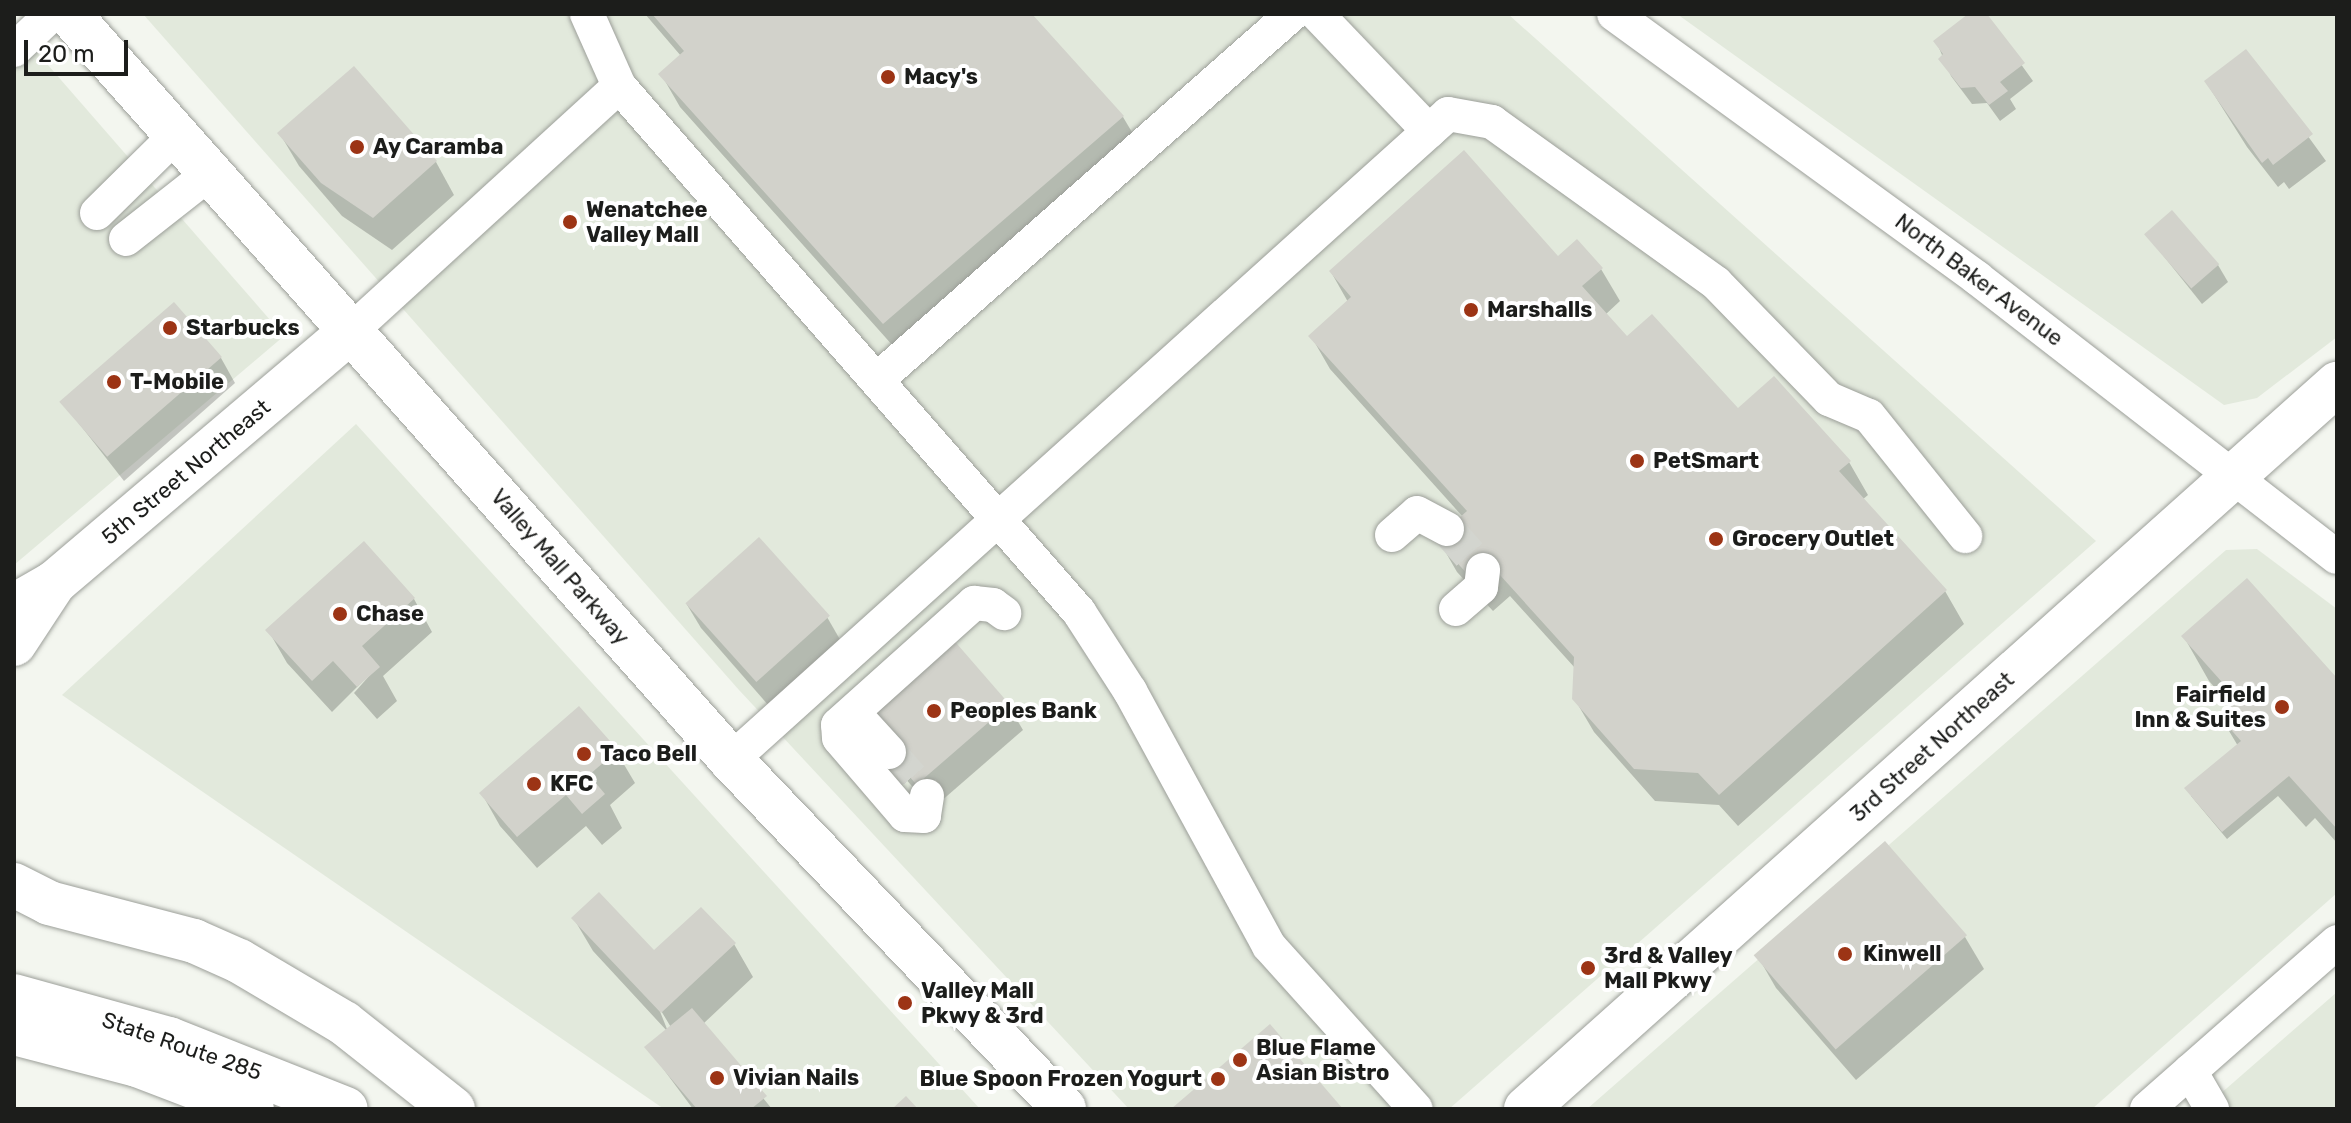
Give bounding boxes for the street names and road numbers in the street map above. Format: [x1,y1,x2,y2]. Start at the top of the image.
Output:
street label: North Baker Avenue [1889,208,2069,352]
street label: 5th Street Northeast [96,394,276,550]
street label: Valley Mall Parkway [485,484,635,650]
street label: 3rd Street Northeast [1845,666,2019,828]
street label: State Route 285 [99,1006,265,1086]

